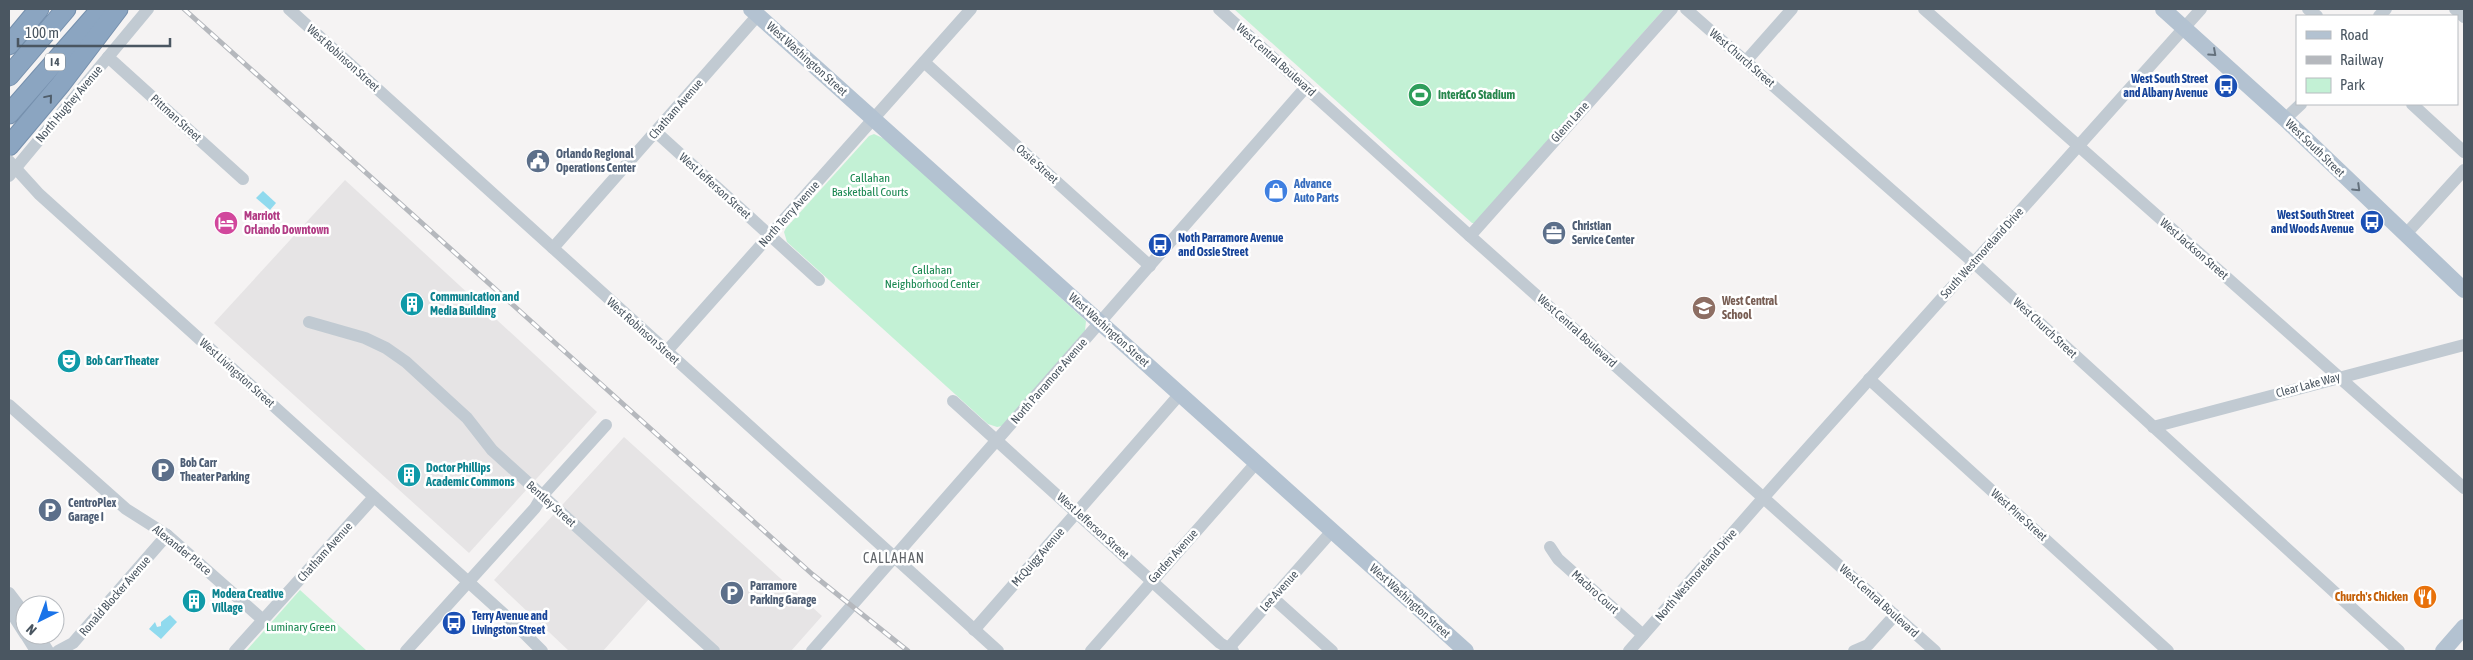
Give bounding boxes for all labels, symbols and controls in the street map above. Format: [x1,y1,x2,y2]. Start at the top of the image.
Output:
scale bar [18,15,170,47]
legend [2296,15,2458,105]
street label: West Washington Street [764,19,851,99]
street label: West Central Boulevard [1233,21,1319,99]
street label: West Robinson Street [304,22,383,95]
text: 100 m [25,24,59,41]
street label: West Church Street [1706,26,1778,91]
text: Road [2340,26,2369,43]
one-way arrow [2207,47,2216,56]
text: Railway [2340,51,2384,68]
road number: I 4 [45,54,65,70]
street label: North Hughey Avenue [33,63,105,145]
place label: West South Street and Albany Avenue [2123,72,2209,100]
bus stop icon: West South Street and Albany Avenue [2213,73,2239,99]
street label: Chatham Avenue [646,76,706,142]
text: Park [2340,76,2365,93]
sports icon: Inter&Co Stadium [1407,82,1433,108]
place label: Inter&Co Stadium [1438,88,1515,102]
street label: Pittman Street [148,92,205,145]
one-way arrow [43,95,52,104]
street label: Glenn Lane [1548,99,1592,145]
street label: West South Street [2282,116,2348,180]
street label: Ossie Street [1013,142,1061,187]
place label: Orlando Regional Operations Center [556,147,636,175]
public building icon: Orlando Regional Operations Center [525,148,551,174]
street label: West Jefferson Street [676,150,754,222]
park label: Callahan Basketball Courts [832,171,908,199]
place label: Advance Auto Parts [1293,177,1339,205]
street label: North Terry Avenue [756,178,822,250]
shop icon: Advance Auto Parts [1263,178,1289,204]
one-way arrow [2351,182,2360,191]
street label: South Westmoreland Drive [1938,205,2026,301]
place label: West South Street and Woods Avenue [2271,208,2355,236]
place label: Marriott Orlando Downtown [244,209,329,237]
bus stop icon: West South Street and Woods Avenue [2359,209,2385,235]
hotel icon: Marriott Orlando Downtown [213,210,239,236]
street label: West Jackson Street [2157,216,2231,283]
place label: Christian Service Center [1572,219,1635,247]
office icon: Christian Service Center [1541,220,1567,246]
place label: Noth Parramore Avenue and Ossie Street [1178,231,1284,259]
bus stop icon: Noth Parramore Avenue and Ossie Street [1147,232,1173,258]
park label: Callahan Neighborhood Center [885,263,980,291]
place label: Communication and Media Building [430,290,519,318]
street label: West Washington Street [1066,290,1153,370]
building icon: Communication and Media Building [399,291,425,317]
street label: West Central Boulevard [1534,292,1620,370]
place label: West Central School [1721,294,1778,322]
street label: West Robinson Street [604,295,683,368]
school or university icon: West Central School [1691,295,1717,321]
street label: West Church Street [2010,295,2080,361]
street label: North Parramore Avenue [1008,335,1090,427]
street label: West Livingston Street [197,336,278,411]
theatre icon: Bob Carr Theater [56,348,82,374]
place label: Bob Carr Theater [86,354,159,368]
street label: Clear Lake Way [2274,370,2342,400]
place label: Bob Carr Theater Parking [180,456,250,484]
parking icon: Bob Carr Theater Parking [150,457,176,483]
place label: Doctor Phillips Academic Commons [425,461,515,489]
building icon: Doctor Phillips Academic Commons [396,462,422,488]
street label: Bentley Street [523,478,579,530]
street label: West Pine Street [1988,486,2050,544]
street label: West Jefferson Street [1054,490,1132,562]
place label: CentroPlex Garage I [68,496,117,524]
parking icon: CentroPlex Garage I [37,497,63,523]
street label: Chatham Avenue [295,519,355,585]
street label: Alexander Place [150,522,214,578]
street label: McQuigg Avenue [1009,525,1067,589]
street label: Garden Avenue [1145,526,1201,586]
street label: North Westmoreland Drive [1652,526,1740,624]
district label: CALLAHAN [863,550,925,566]
street label: Ronald Blocker Avenue [77,553,153,639]
street label: West Washington Street [1367,561,1454,641]
street label: West Central Boulevard [1836,562,1922,640]
street label: Macbro Court [1569,567,1622,617]
street label: Lee Avenue [1257,568,1301,614]
place label: Parramore Parking Garage [750,579,817,607]
parking icon: Parramore Parking Garage [719,580,745,606]
restaurant icon: Church's Chicken [2412,584,2438,610]
place label: Modera Creative Village [211,587,284,615]
building icon: Modera Creative Village [181,588,207,614]
place label: Church's Chicken [2335,590,2408,604]
north arrow [15,595,65,645]
place label: Terry Avenue and Livingston Street [472,609,548,637]
bus stop icon: Terry Avenue and Livingston Street [441,610,467,636]
park label: Luminary Green [266,620,336,634]
text: N [23,621,40,638]

